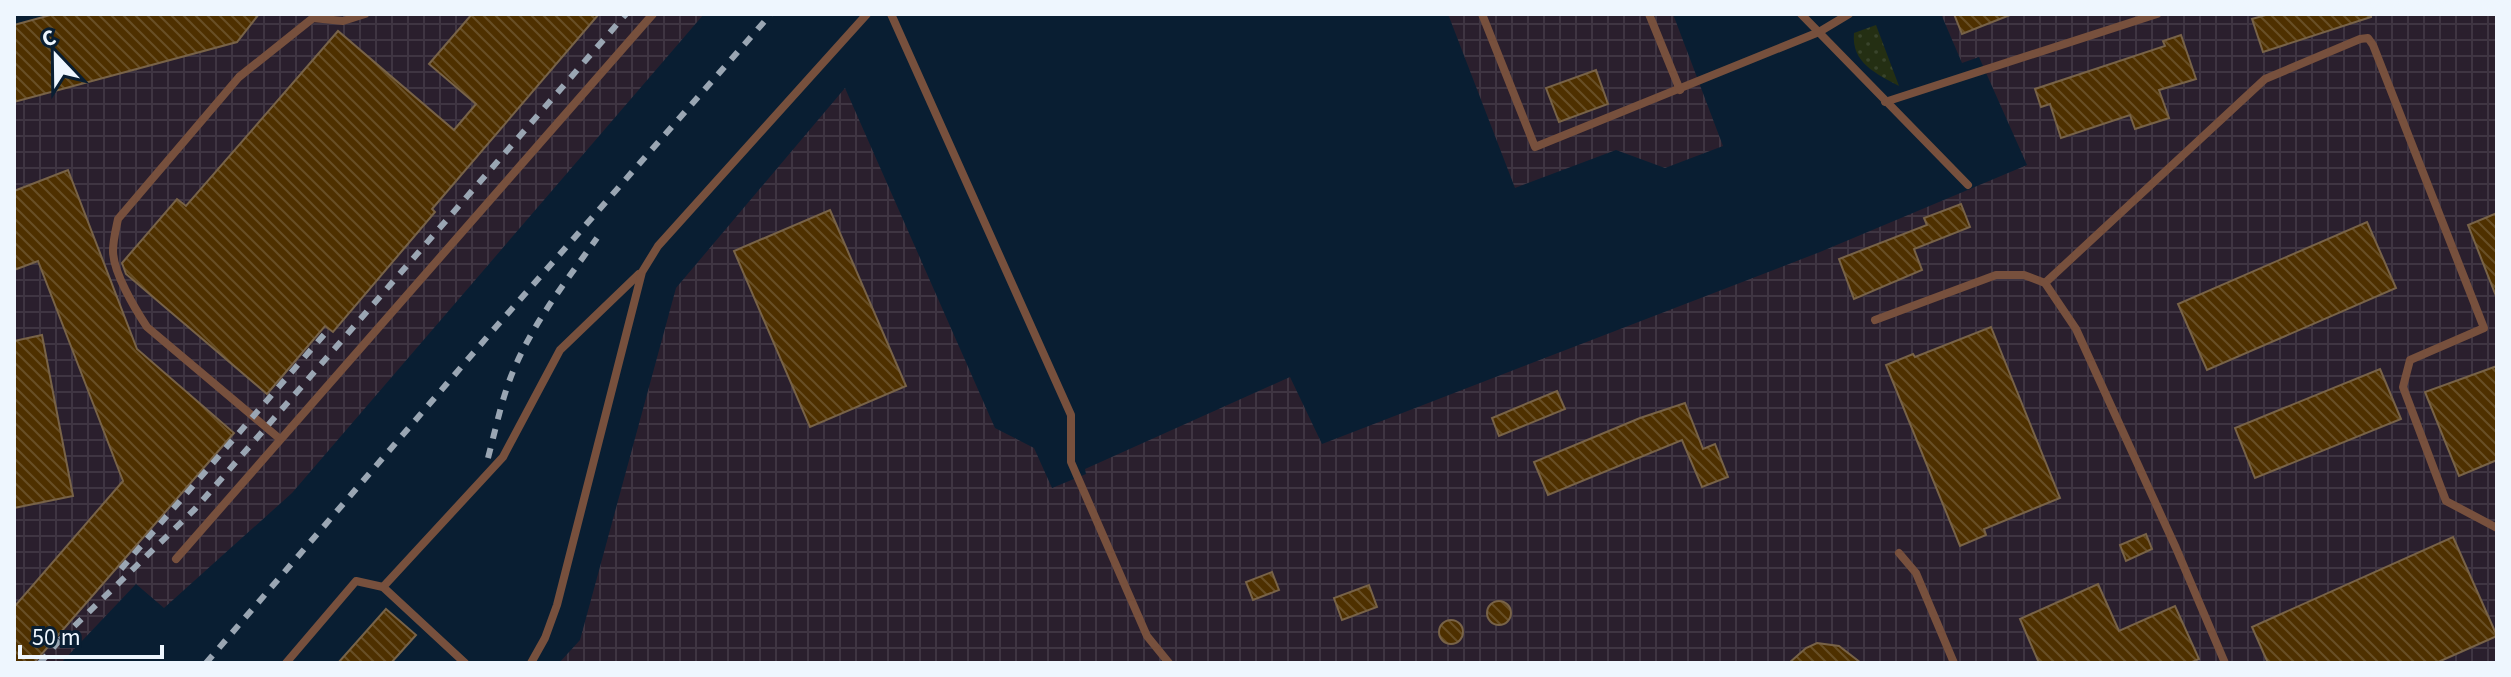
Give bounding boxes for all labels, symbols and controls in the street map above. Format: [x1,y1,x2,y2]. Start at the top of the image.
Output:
north arrow [16,16,96,96]
text: С [37,21,61,56]
scale bar [20,609,162,659]
text: 50 m [32,620,81,655]

